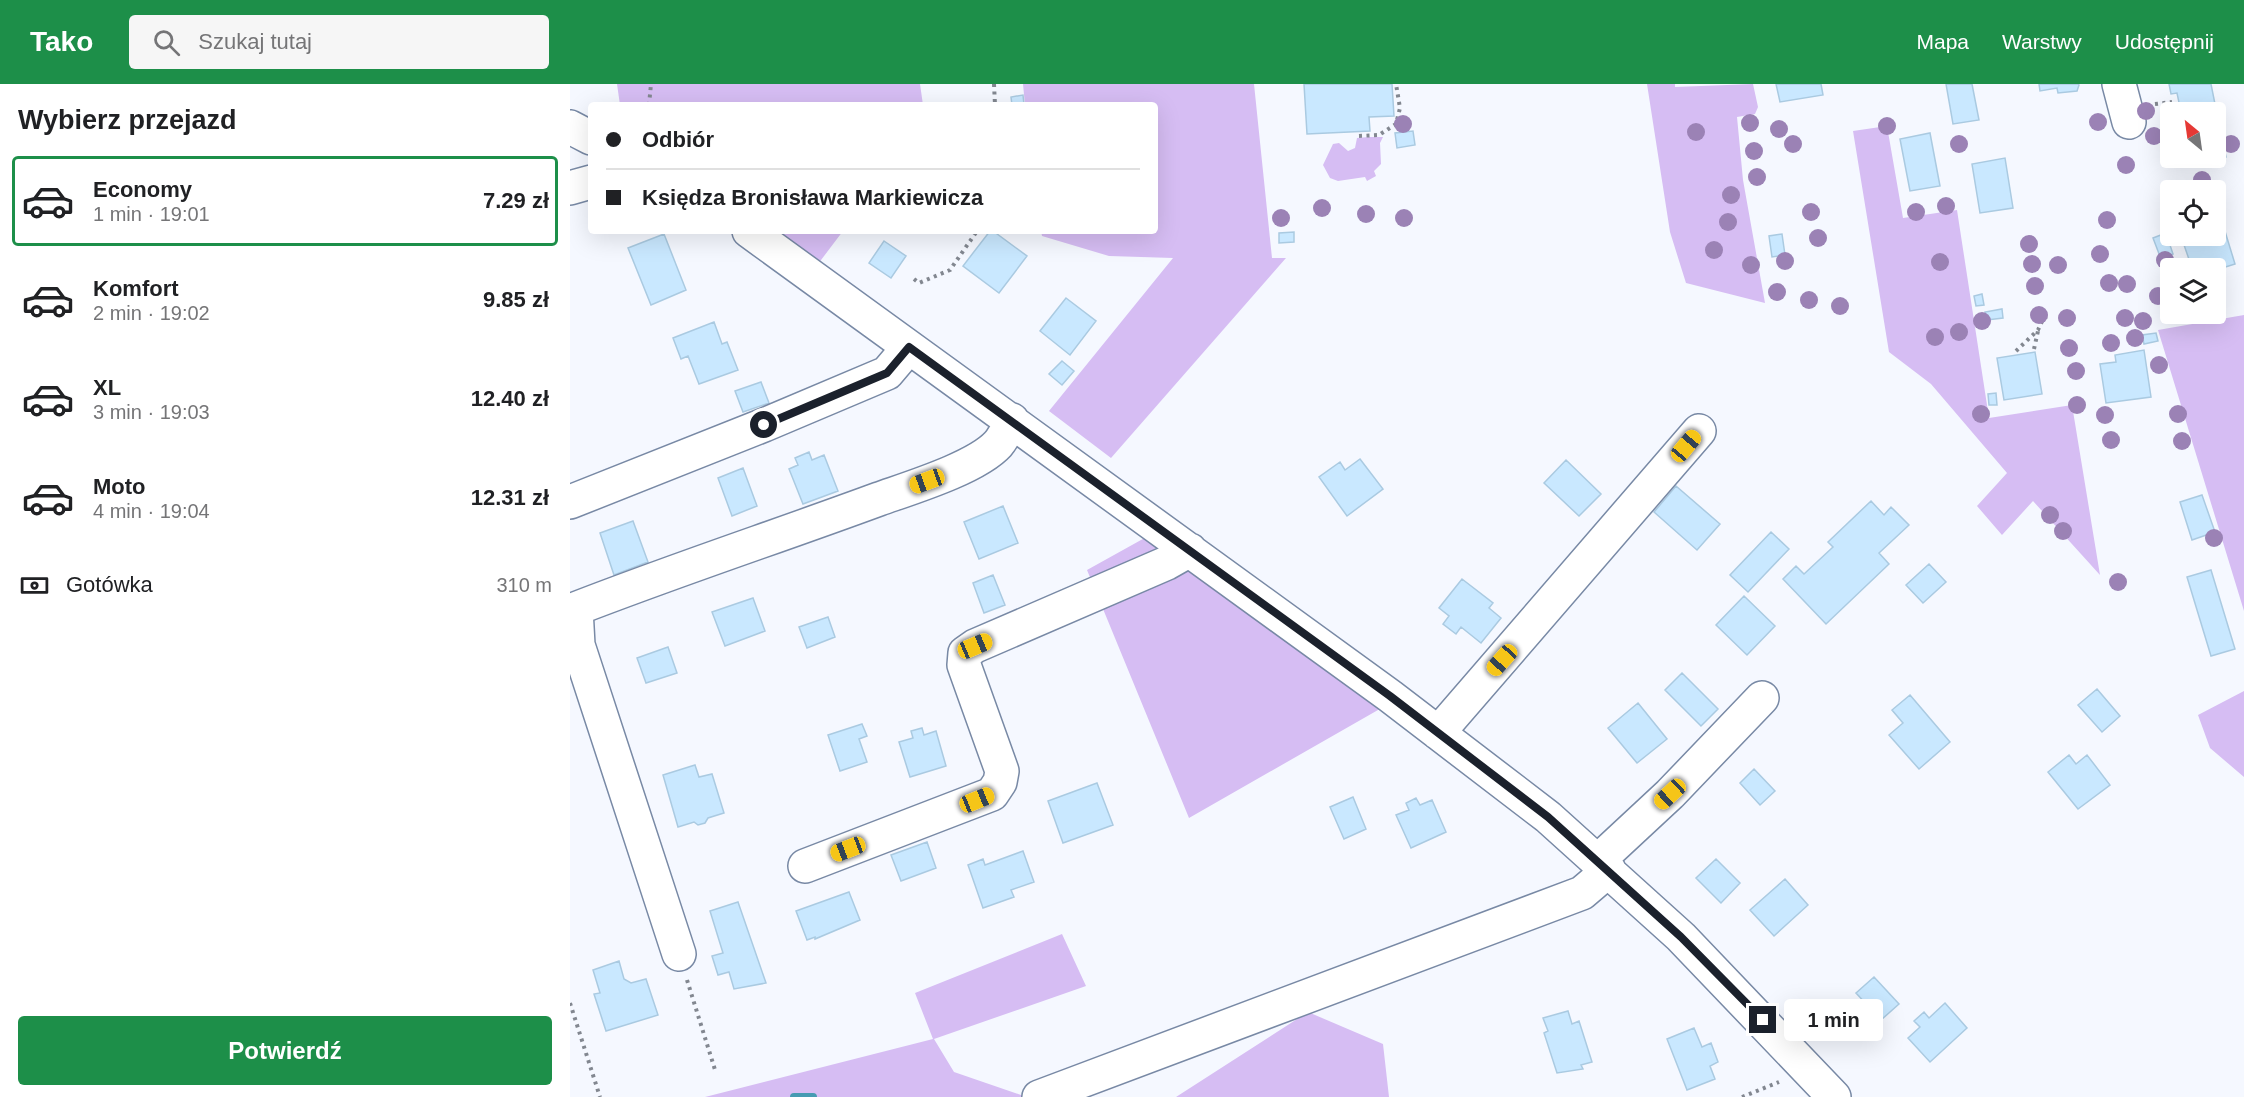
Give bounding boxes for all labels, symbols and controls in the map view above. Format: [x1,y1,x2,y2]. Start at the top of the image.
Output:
search box [129,15,549,69]
text: Tako [30,26,93,57]
icon: search [150,26,183,59]
text: Szukaj tutaj [198,29,312,54]
text: Mapa [1917,30,1969,53]
text: Warstwy [2002,30,2082,53]
text: Udostępnij [2115,30,2214,53]
north arrow [2160,102,2226,168]
map controls [2160,102,2226,324]
text: Wybierz przejazd [18,105,237,135]
text: Odbiór [642,127,714,152]
icon: car [21,174,75,228]
text: Economy [93,177,192,202]
button: locate [2160,180,2226,246]
text: Księdza Bronisława Markiewicza [642,185,983,210]
text: 7.29 zł [483,188,549,213]
text: 1 min · 19:01 [93,203,210,225]
button: layers [2160,258,2226,324]
icon: car [21,273,75,327]
text: Komfort [93,276,179,301]
text: 9.85 zł [483,287,549,312]
text: 2 min · 19:02 [93,302,210,324]
icon: car [21,372,75,426]
text: XL [93,375,121,400]
text: 12.40 zł [471,386,549,411]
text: 3 min · 19:03 [93,401,210,423]
route start [750,411,777,438]
car [1668,426,1704,466]
car [907,466,947,496]
icon: car [21,471,75,525]
text: Moto [93,474,146,499]
text: 12.31 zł [471,485,549,510]
text: 4 min · 19:04 [93,500,210,522]
icon: cash [18,569,51,602]
text: Gotówka [66,572,153,597]
text: 310 m [496,574,552,596]
car [955,631,995,661]
car [1483,641,1521,679]
car [1651,775,1689,813]
car [957,785,997,815]
car [828,834,868,864]
callout: 1 min [1784,999,1883,1041]
route end [1749,1006,1776,1033]
text: 1 min [1807,1009,1860,1031]
button: Potwierdź [18,1016,552,1085]

